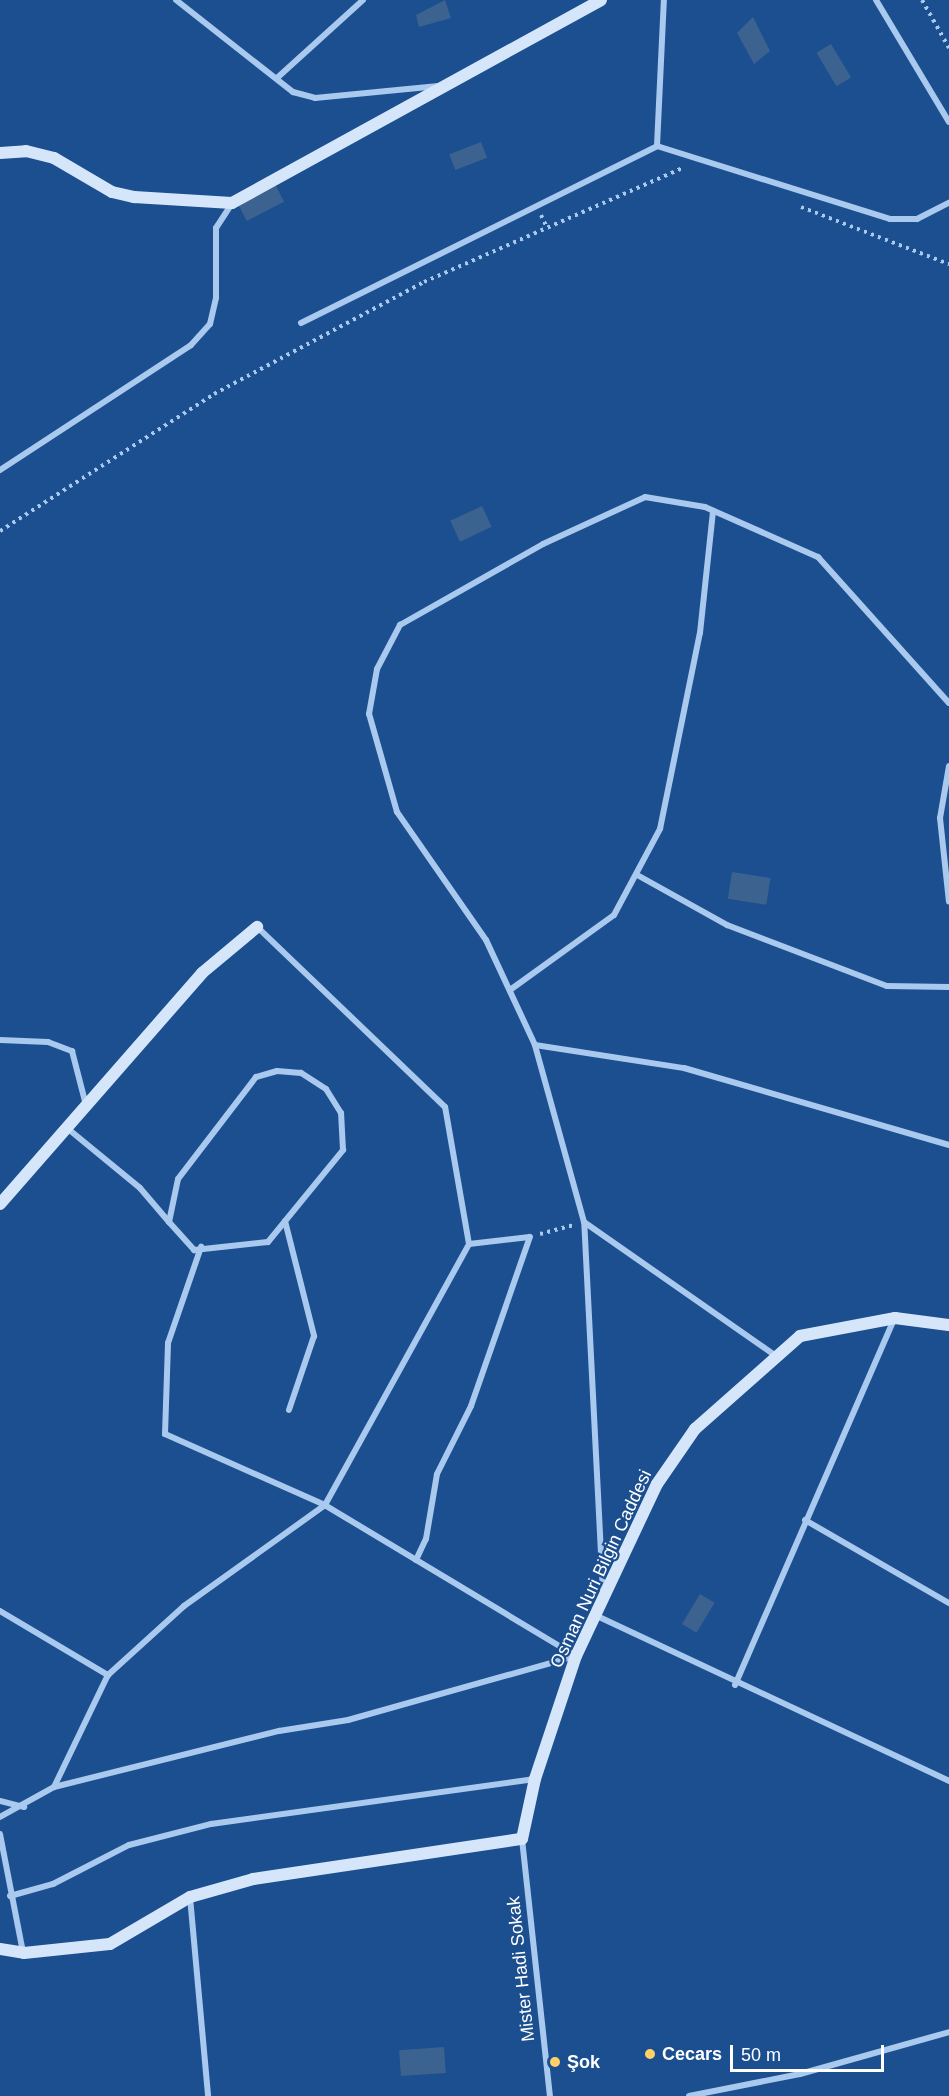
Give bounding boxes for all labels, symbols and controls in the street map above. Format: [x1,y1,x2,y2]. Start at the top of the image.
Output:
street label: Osman Nuri Bilgin Caddesi [546,1467,656,1671]
street label: Mister Hadi Sokak [503,1895,539,2043]
scale bar [733,2033,888,2071]
place label: Cecars [662,2043,722,2065]
text: 50 m [741,2045,781,2065]
marker: Cecars [643,2047,657,2061]
place label: Şok [567,2051,600,2073]
marker: Şok [548,2055,562,2069]

